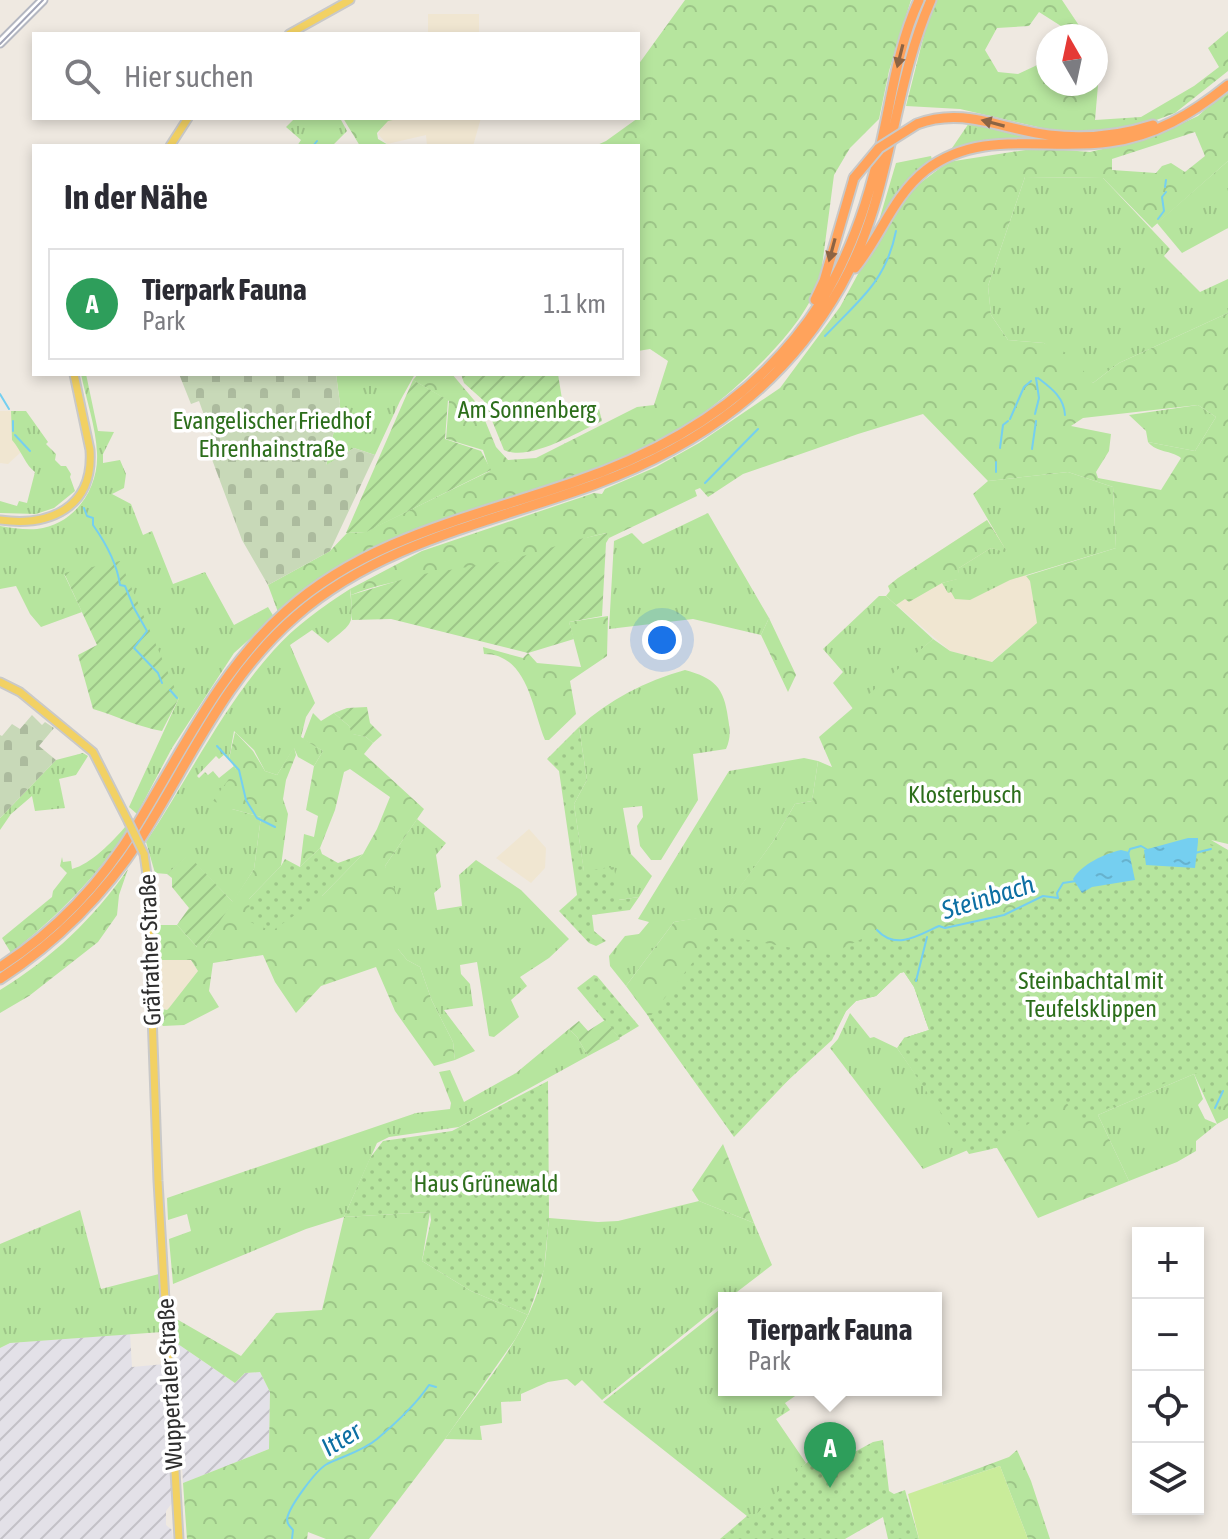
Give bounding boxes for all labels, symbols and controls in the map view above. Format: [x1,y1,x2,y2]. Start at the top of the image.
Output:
north arrow [1036,24,1108,96]
search box [32,32,640,120]
one-way arrow [893,44,906,69]
icon: search [60,54,104,98]
text: Hier suchen [124,59,254,93]
one-way arrow [981,116,1006,128]
text: In der Nähe [64,177,208,216]
one-way arrow [825,238,837,263]
text: Tierpark Fauna [142,272,307,306]
text: A [86,289,98,319]
text: 1.1 km [543,289,606,319]
text: Park [142,306,185,336]
park label: Am Sonnenberg [458,396,597,423]
park label: Evangelischer Friedhof Ehrenhainstraße [172,407,372,462]
your location [642,620,682,660]
park label: Klosterbusch [908,781,1022,808]
water label: Steinbach [937,869,1038,926]
street label: Gräfrather Straße [133,874,166,1026]
park label: Steinbachtal mit Teufelsklippen [1018,967,1164,1022]
park label: Haus Grünewald [414,1170,558,1197]
map controls [1132,1227,1204,1515]
button: + [1132,1227,1204,1299]
popup [718,1292,942,1396]
street label: Wuppertaler Straße [152,1298,187,1470]
button: − [1132,1299,1204,1371]
text: Tierpark Fauna [748,1312,912,1346]
text: Park [748,1346,791,1376]
button: locate [1132,1371,1204,1443]
water label: Itter [316,1415,367,1462]
pin: A [804,1422,856,1488]
button: layers [1132,1443,1204,1515]

